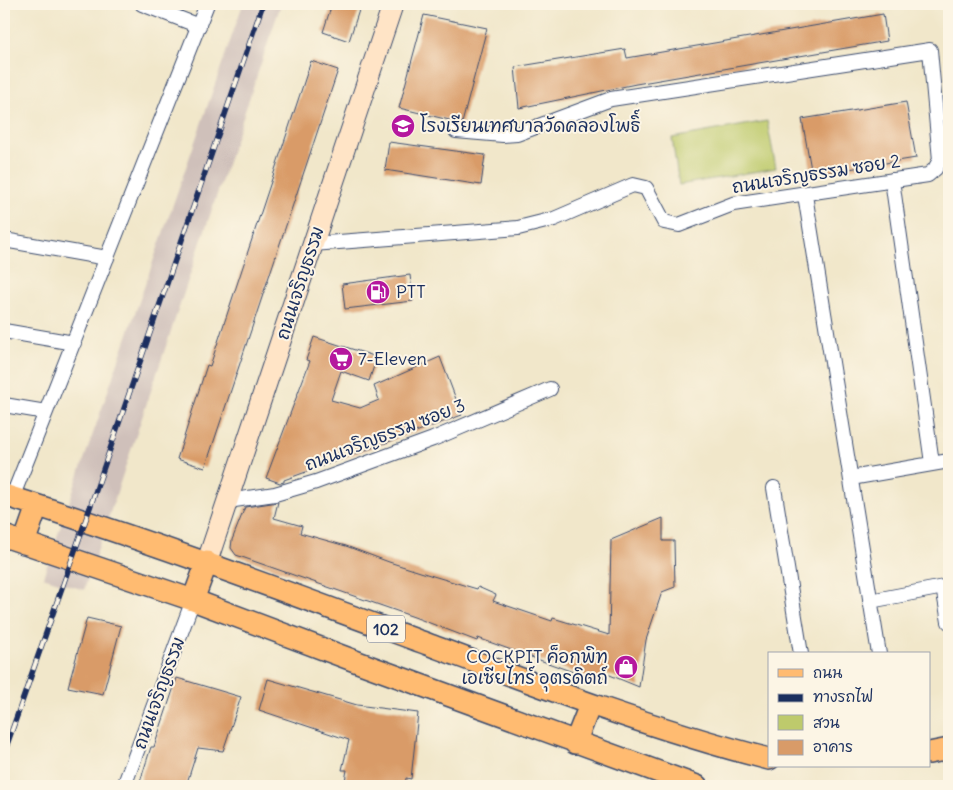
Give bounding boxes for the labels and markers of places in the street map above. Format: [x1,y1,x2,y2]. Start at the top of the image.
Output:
place label: โรงเรียนเทศบาลวัดคลองโพธิ์ [420,109,641,137]
school or university icon: โรงเรียนเทศบาลวัดคลองโพธิ์ [390,113,416,139]
fuel station icon: PTT [365,279,391,305]
place label: PTT [396,280,426,303]
supermarket icon: 7-Eleven [328,346,354,372]
place label: 7-Eleven [358,347,427,370]
place label: COCKPIT ค็อกพิท เอเซียไทร์ อุตรดิตถ์ [461,644,608,692]
shop icon: COCKPIT ค็อกพิท เอเซียไทร์ อุตรดิตถ์ [613,654,639,680]

